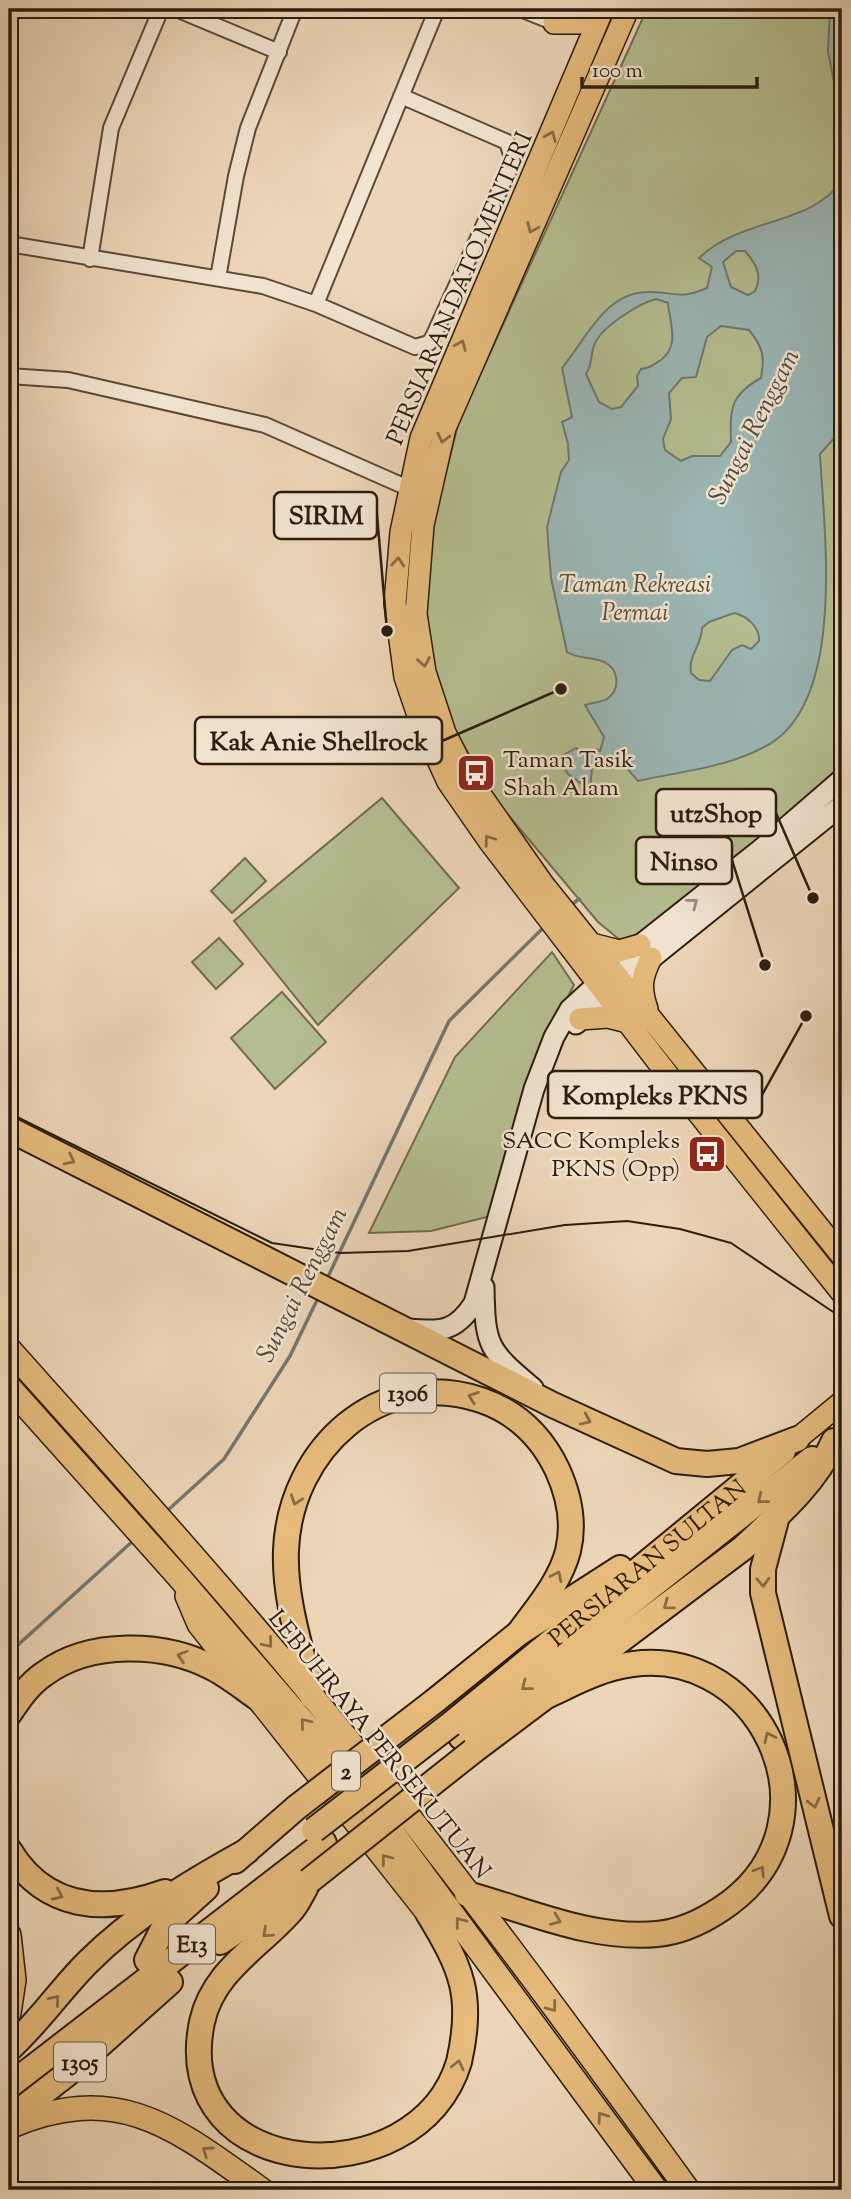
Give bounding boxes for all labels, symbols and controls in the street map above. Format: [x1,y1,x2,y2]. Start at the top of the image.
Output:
scale bar [582,46,756,90]
text: 100 m [592,57,643,87]
street label: PERSIARAN DATO MENTERI [379,127,542,451]
one-way arrow [542,131,556,143]
one-way arrow [526,221,540,234]
one-way arrow [452,340,466,352]
water label: Sungai Renggam [700,343,810,511]
one-way arrow [437,432,451,444]
callout: SIRIM [274,492,377,539]
text: SIRIM [288,499,364,536]
one-way arrow [390,556,405,567]
park label: Taman Rekreasi Permai [559,569,711,631]
one-way arrow [416,656,431,668]
callout: Kak Anie Shellrock [195,717,442,764]
text: Kak Anie Shellrock [210,725,429,762]
place label: Taman Tasik Shah Alam [503,744,634,806]
bus stop icon: Taman Tasik Shah Alam [455,752,497,794]
callout: utzShop [656,789,776,836]
text: utzShop [670,797,762,834]
one-way arrow [484,836,497,848]
callout: Ninso [636,837,732,884]
text: Ninso [650,845,718,882]
one-way arrow [686,898,698,911]
callout: Kompleks PKNS [548,1071,762,1118]
text: Kompleks PKNS [562,1079,748,1116]
place label: SACC Kompleks PKNS (Opp) [502,1125,680,1187]
bus stop icon: SACC Kompleks PKNS (Opp) [686,1133,728,1175]
one-way arrow [63,1152,75,1166]
water label: Sungai Renggam [248,1201,358,1369]
road number: 1306 [380,1374,436,1412]
one-way arrow [467,1391,479,1405]
one-way arrow [579,1412,592,1426]
street label: PERSIARAN SULTAN [542,1473,755,1656]
one-way arrow [757,1490,769,1503]
one-way arrow [290,1493,304,1505]
one-way arrow [549,1571,563,1583]
one-way arrow [756,1576,771,1587]
one-way arrow [663,1596,676,1609]
street label: LEBUHRAYA PERSEKUTUAN [259,1603,498,1887]
one-way arrow [260,1635,272,1648]
one-way arrow [176,1650,188,1664]
one-way arrow [522,1678,534,1691]
one-way arrow [301,1718,313,1731]
one-way arrow [763,1732,777,1744]
road number: 2 [332,1752,360,1790]
one-way arrow [806,1797,820,1809]
one-way arrow [381,1854,394,1866]
one-way arrow [752,1866,765,1879]
one-way arrow [51,1887,64,1901]
one-way arrow [549,1912,561,1926]
one-way arrow [455,1917,468,1929]
road number: E13 [169,1924,215,1964]
one-way arrow [262,1925,275,1938]
one-way arrow [47,1995,60,2008]
one-way arrow [543,1999,556,2012]
road number: 1305 [54,2042,106,2082]
one-way arrow [450,2059,464,2071]
one-way arrow [598,2112,610,2124]
one-way arrow [202,2147,215,2159]

